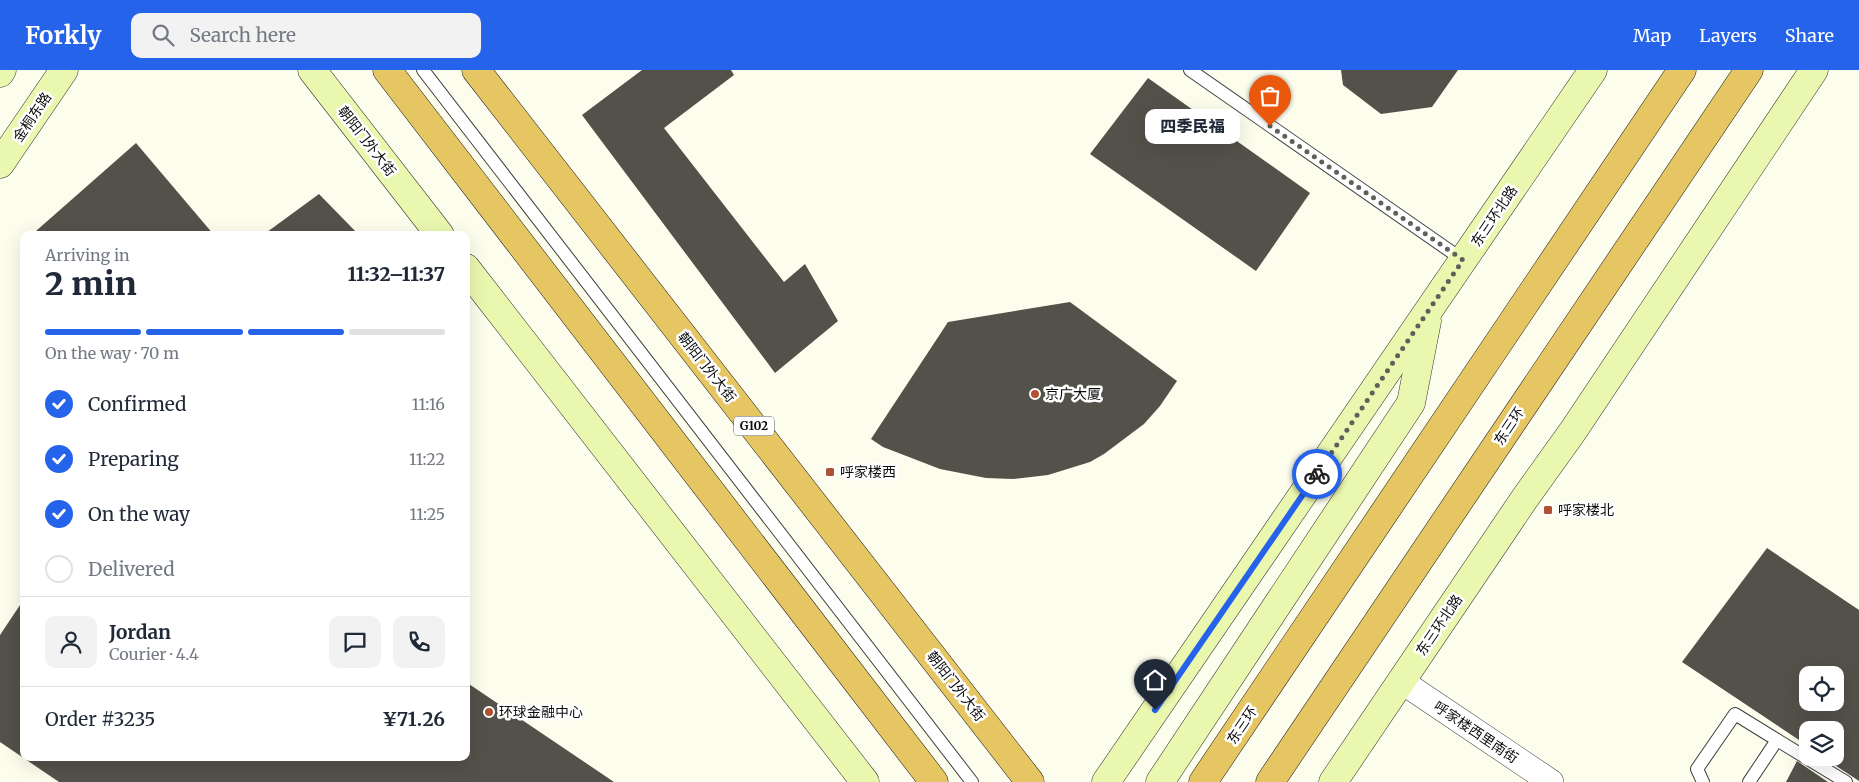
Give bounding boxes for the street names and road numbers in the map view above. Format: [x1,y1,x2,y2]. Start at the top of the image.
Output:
street label: 金桐东路 [9,89,55,145]
street label: 朝阳门外大街 [334,102,400,180]
street label: 东三环北路 [1467,182,1521,250]
street label: 朝阳门外大街 [674,328,740,406]
street label: 东三环 [1490,404,1528,448]
road number: G102 [734,416,774,436]
street label: 东三环北路 [1412,591,1466,659]
street label: 朝阳门外大街 [923,647,989,725]
street label: 呼家楼西里南街 [1430,697,1522,767]
street label: 东三环 [1223,703,1261,747]

